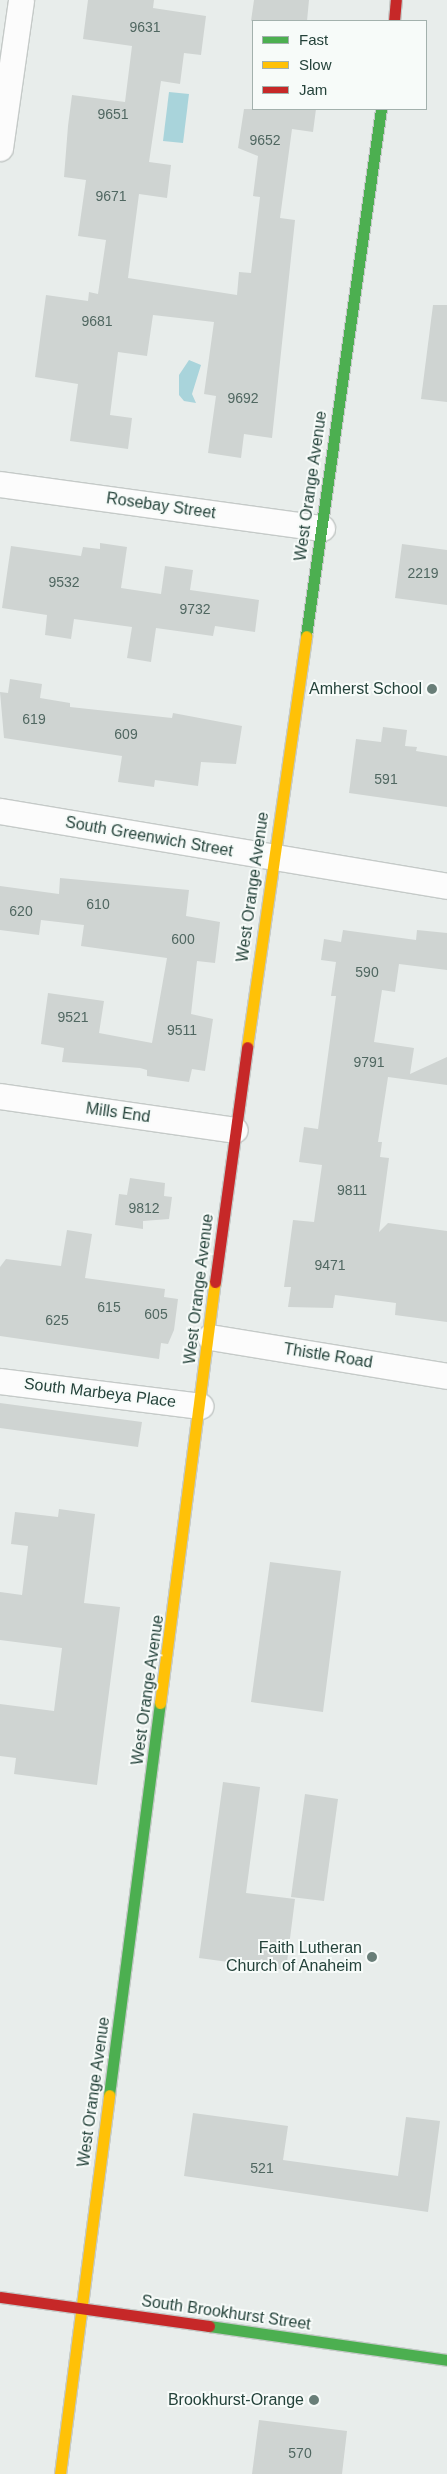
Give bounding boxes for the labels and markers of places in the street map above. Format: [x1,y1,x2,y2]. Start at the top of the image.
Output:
place label: Amherst School [309,679,422,699]
marker: Amherst School [426,683,438,695]
place label: Faith Lutheran Church of Anaheim [225,1938,362,1976]
marker: Faith Lutheran Church of Anaheim [366,1951,378,1963]
place label: Brookhurst-Orange [168,2390,304,2410]
marker: Brookhurst-Orange [308,2394,320,2406]

